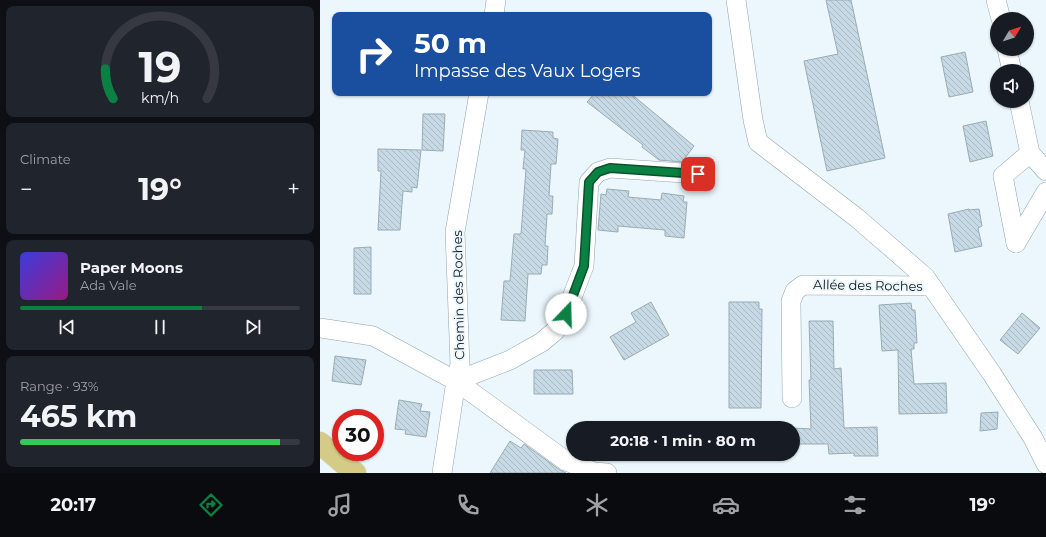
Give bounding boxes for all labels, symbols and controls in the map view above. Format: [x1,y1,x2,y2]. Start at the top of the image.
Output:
north arrow [990,12,1034,56]
map controls [990,12,1034,108]
text: 50 m [414,26,487,60]
icon: right [348,28,400,80]
text: 19 [139,42,181,92]
text: Impasse des Vaux Logers [414,60,641,82]
button: sound [990,64,1034,108]
text: km/h [141,89,179,107]
text: Climate [20,151,71,167]
pin [681,157,715,191]
icon: arrive [687,163,709,185]
text: 19° [138,171,182,208]
text: − [20,176,33,203]
text: + [287,176,300,203]
street label: Chemin des Roches [449,230,467,360]
text: Paper Moons [80,258,183,277]
street label: Allée des Roches [813,276,923,294]
text: Ada Vale [80,277,137,293]
position arrow [545,293,587,335]
icon: previous [56,316,78,338]
icon: pause [149,316,171,338]
icon: next [242,316,264,338]
text: Range · 93% [20,378,98,394]
text: 465 km [20,398,137,435]
speed limit sign: 30 [332,409,384,461]
text: 20:18 · 1 min · 80 m [610,431,756,450]
icon: directions [197,491,225,519]
icon: music [326,491,354,519]
icon: phone [454,491,482,519]
icon: climate [583,491,611,519]
icon: car [712,491,740,519]
icon: filters [841,491,869,519]
text: 20:17 [50,494,96,516]
text: 19° [970,494,996,516]

